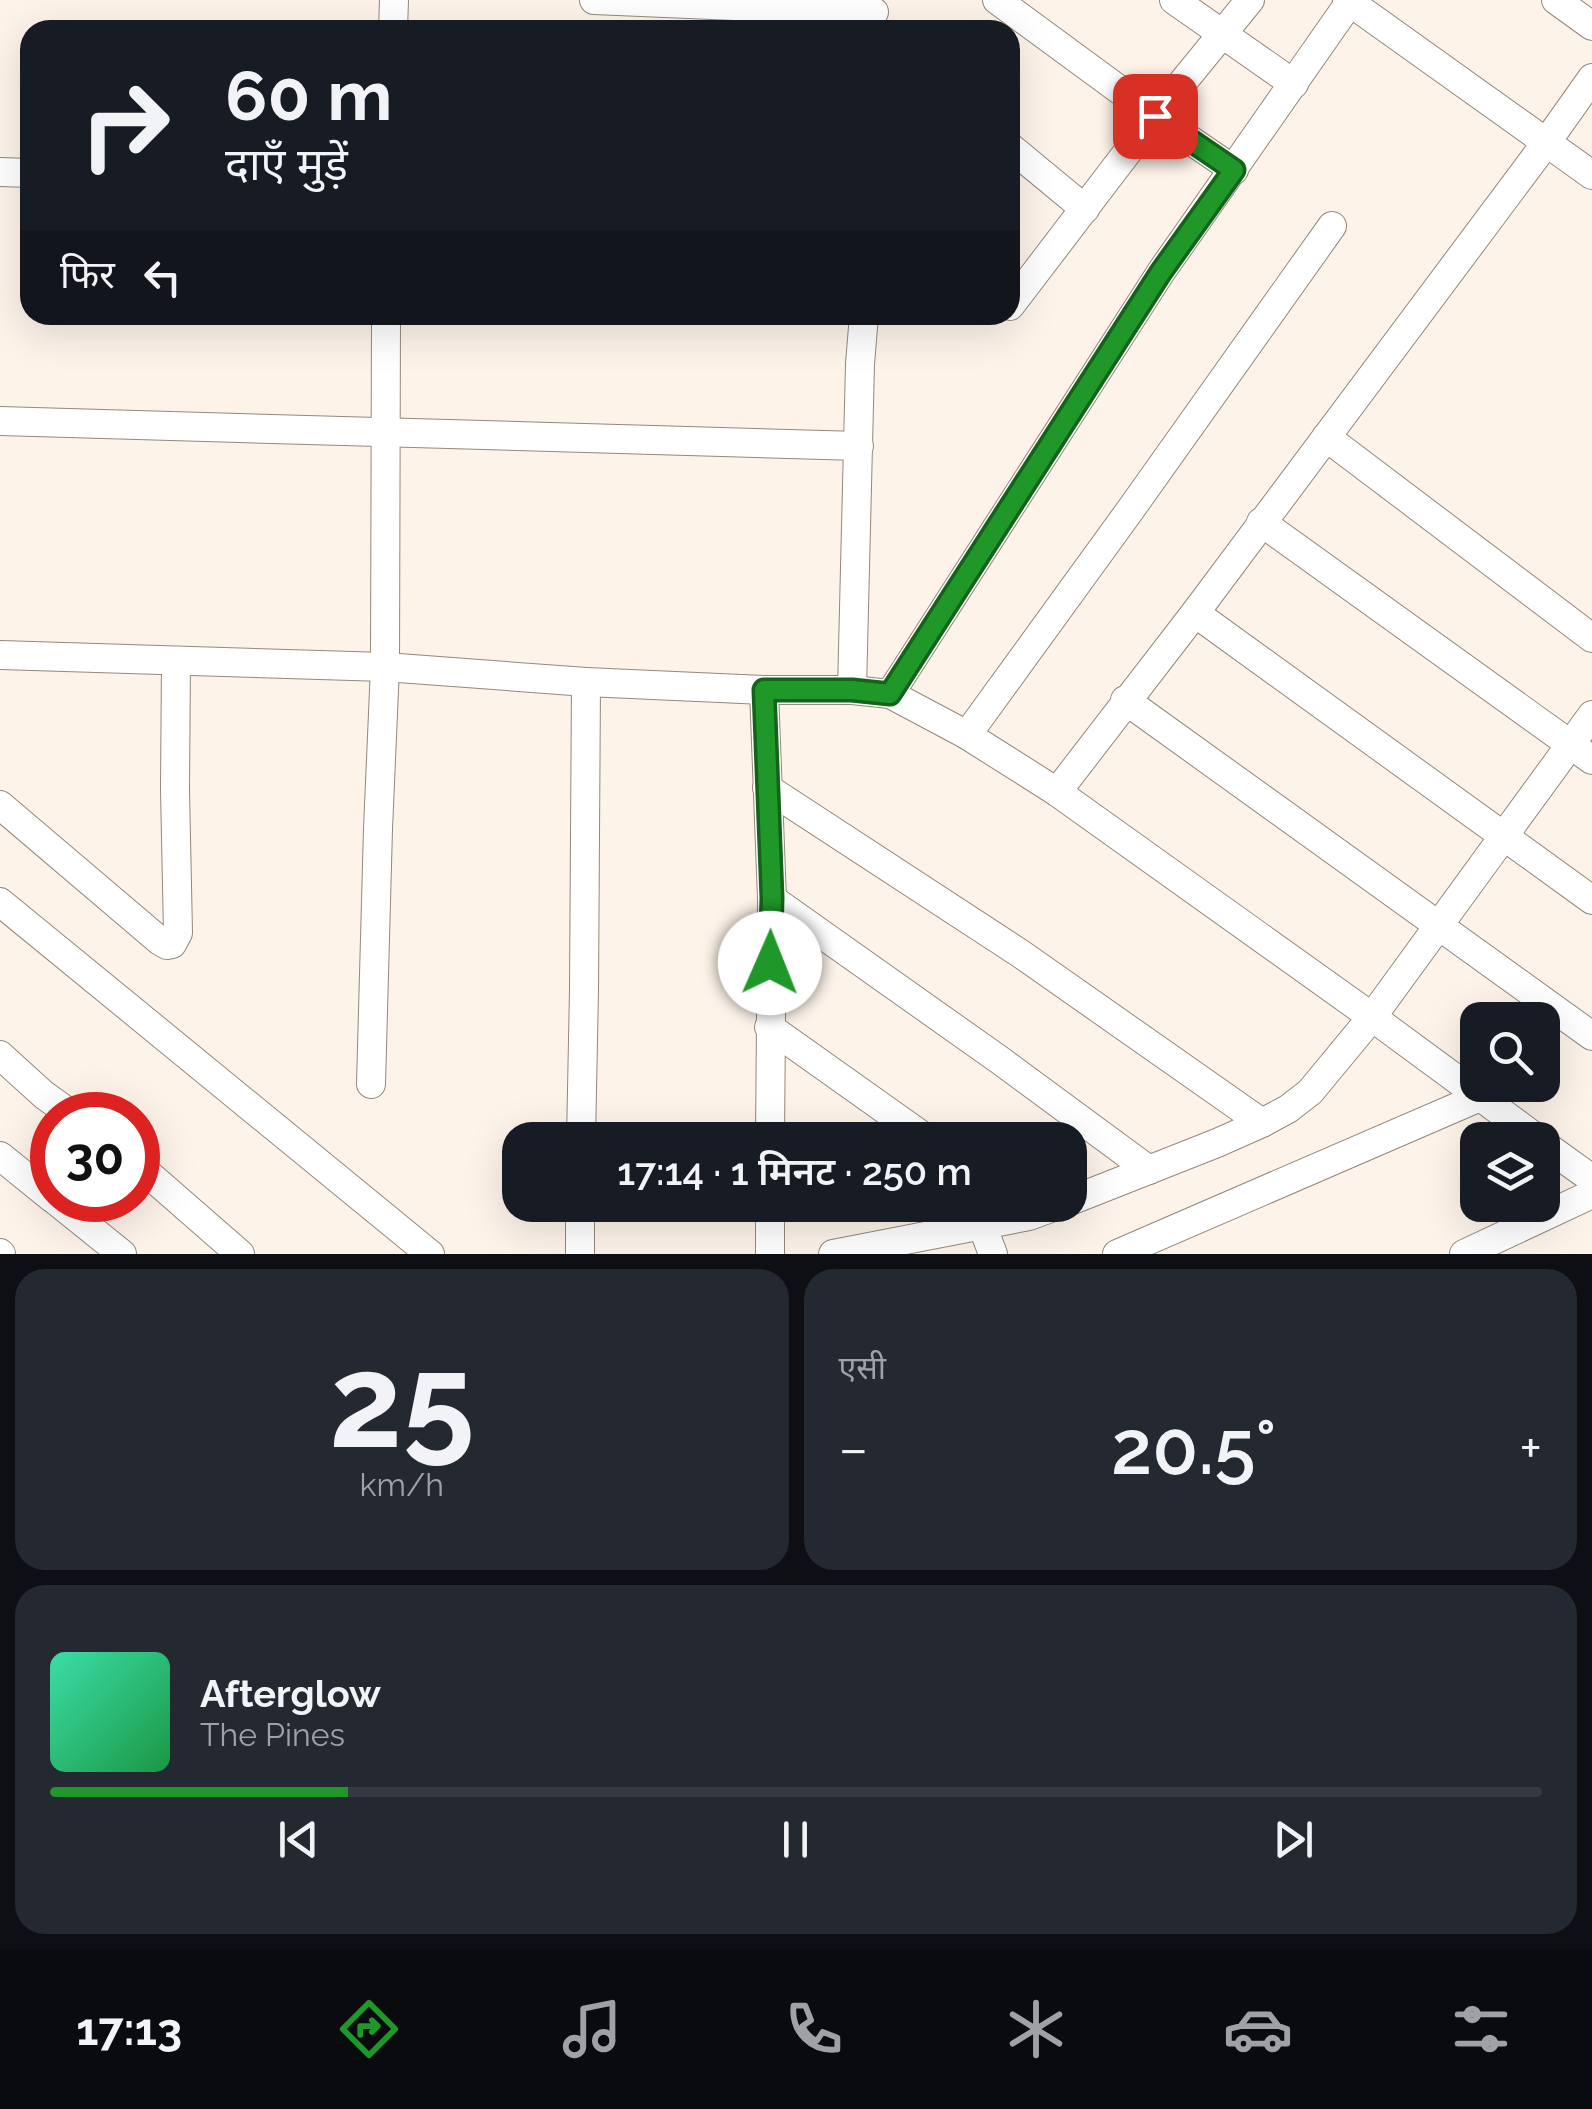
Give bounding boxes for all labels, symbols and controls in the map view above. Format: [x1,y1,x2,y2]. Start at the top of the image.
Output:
text: 60 m [225,54,392,136]
icon: right [60,60,190,190]
pin [1113,74,1198,159]
icon: arrive [1128,89,1183,144]
text: दाएँ मुड़ें [225,138,348,191]
icon: left [135,250,190,305]
text: फिर [60,252,115,297]
position arrow [718,911,822,1015]
map controls [1460,1002,1560,1222]
button: search [1460,1002,1560,1102]
speed limit sign: 30 [30,1092,160,1222]
button: layers [1460,1122,1560,1222]
text: 17:14 · 1 मिनट · 250 m [617,1149,972,1194]
text: 25 [329,1325,474,1477]
text: एसी [839,1349,886,1386]
text: 20.5° [1111,1403,1276,1492]
text: − [839,1416,868,1481]
text: + [1519,1416,1542,1481]
text: km/h [360,1466,444,1503]
text: Afterglow [200,1671,381,1716]
text: The Pines [200,1716,345,1753]
icon: previous [271,1812,326,1867]
icon: pause [768,1812,823,1867]
icon: next [1266,1812,1321,1867]
icon: directions [334,1994,404,2064]
icon: music [557,1994,627,2064]
icon: phone [779,1994,849,2064]
icon: climate [1001,1994,1071,2064]
icon: car [1223,1994,1293,2064]
icon: filters [1446,1994,1516,2064]
text: 17:13 [76,2003,182,2056]

